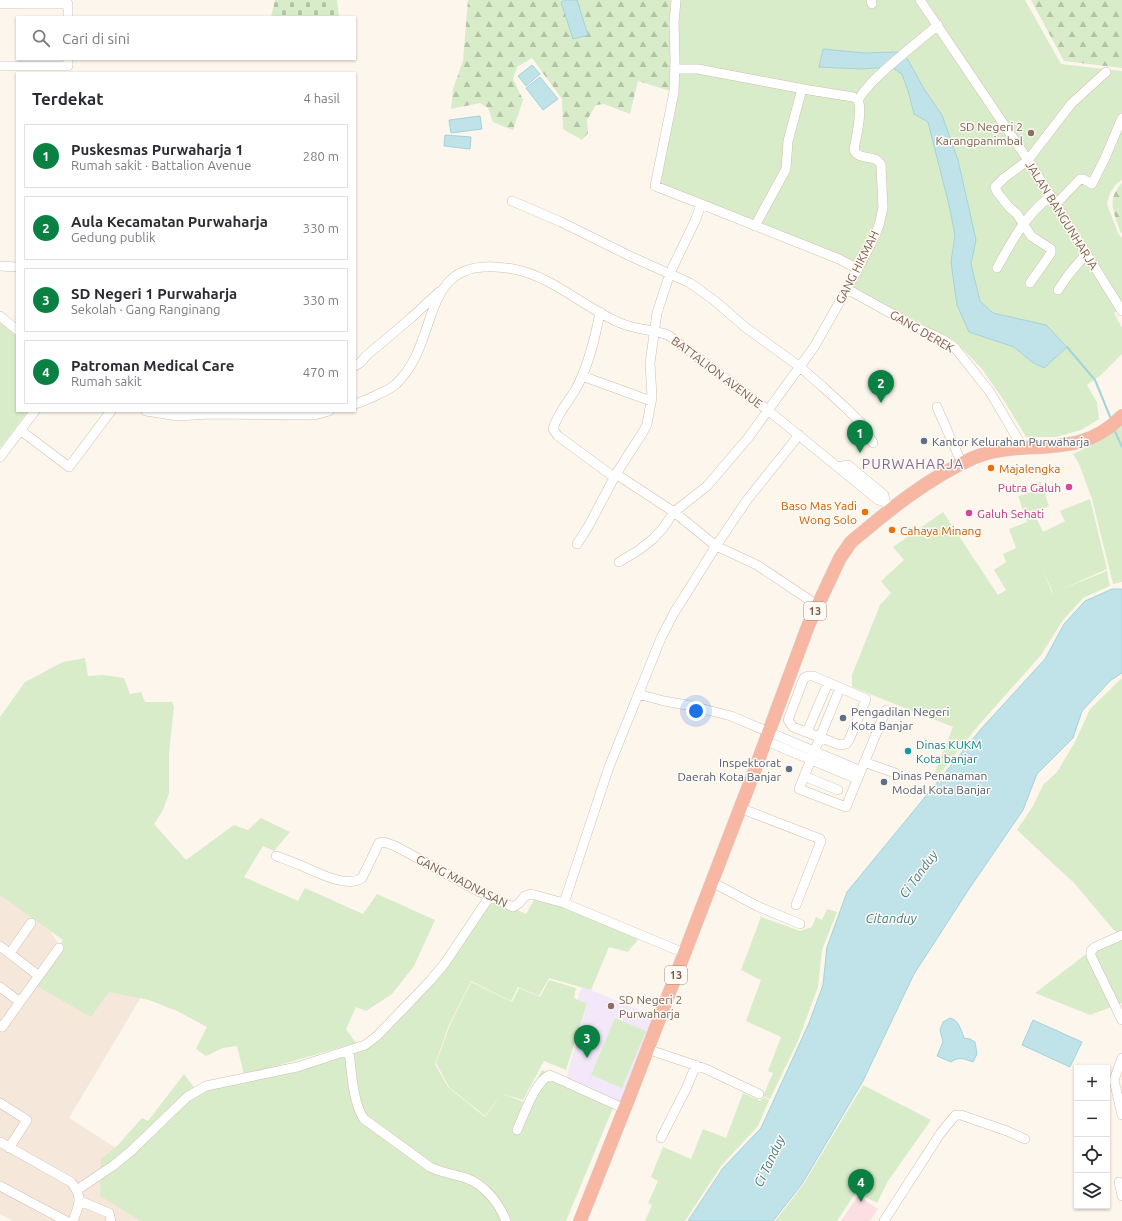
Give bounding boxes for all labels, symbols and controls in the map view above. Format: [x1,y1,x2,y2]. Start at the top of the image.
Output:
search box [16,16,356,60]
icon: search [30,27,52,49]
text: Cari di sini [62,30,130,47]
text: Terdekat [32,89,104,108]
text: 4 hasil [303,91,340,105]
place label: SD Negeri 2 Karangpanimbal [935,120,1023,147]
marker: SD Negeri 2 Karangpanimbal [1026,128,1036,138]
text: Puskesmas Purwaharja 1 [71,141,244,158]
text: 1 [42,149,50,163]
text: 280 m [303,149,339,163]
text: Rumah sakit · Battalion Avenue [71,158,251,172]
street label: JALAN BANGUNHARJA [1023,158,1101,272]
text: Aula Kecamatan Purwaharja [71,213,268,230]
text: 2 [42,221,50,235]
text: 330 m [303,221,339,235]
street label: GANG HIKMAH [833,228,881,306]
text: Gedung publik [71,230,155,244]
text: SD Negeri 1 Purwaharja [71,285,237,302]
text: 3 [42,293,50,307]
text: 330 m [303,293,339,307]
text: Sekolah · Gang Ranginang [71,302,221,316]
street label: GANG DEREK [888,307,957,355]
street label: BATTALION AVENUE [669,334,765,411]
text: Patroman Medical Care [71,357,234,374]
text: 4 [42,365,50,379]
text: 470 m [303,365,339,379]
pin: 2 [868,370,894,403]
text: Rumah sakit [71,374,142,388]
pin: 1 [847,420,873,453]
place label: Kantor Kelurahan Purwaharja [932,435,1089,448]
marker: Kantor Kelurahan Purwaharja [919,436,929,446]
district label: PURWAHARJA [862,456,964,472]
place label: Majalengka [999,462,1060,475]
marker: Majalengka [986,463,996,473]
place label: Putra Galuh [998,481,1061,494]
marker: Putra Galuh [1064,482,1074,492]
place label: Baso Mas Yadi Wong Solo [781,499,857,526]
marker: Baso Mas Yadi Wong Solo [860,507,870,517]
place label: Galuh Sehati [977,507,1044,520]
marker: Galuh Sehati [964,508,974,518]
place label: Cahaya Minang [900,524,981,537]
marker: Cahaya Minang [887,525,897,535]
road number: 13 [804,602,826,620]
your location [686,701,706,721]
place label: Pengadilan Negeri Kota Banjar [851,705,950,732]
marker: Pengadilan Negeri Kota Banjar [838,713,848,723]
place label: Dinas KUKM Kota banjar [916,738,982,765]
marker: Dinas KUKM Kota banjar [903,746,913,756]
place label: Inspektorat Daerah Kota Banjar [677,756,781,783]
marker: Inspektorat Daerah Kota Banjar [784,764,794,774]
place label: Dinas Penanaman Modal Kota Banjar [892,769,991,796]
marker: Dinas Penanaman Modal Kota Banjar [879,777,889,787]
water label: Ci Tanduy [896,847,940,900]
street label: GANG MADNASAN [414,852,510,910]
water label: Citanduy [865,911,917,925]
road number: 13 [665,966,687,984]
place label: SD Negeri 2 Purwaharja [619,993,682,1020]
marker: SD Negeri 2 Purwaharja [606,1001,616,1011]
pin: 3 [574,1025,600,1058]
map controls [1074,1065,1110,1209]
button: + [1074,1065,1110,1101]
button: − [1074,1101,1110,1137]
water label: Ci Tanduy [751,1132,787,1189]
button: locate [1074,1137,1110,1173]
pin: 4 [848,1169,874,1202]
button: layers [1074,1173,1110,1209]

